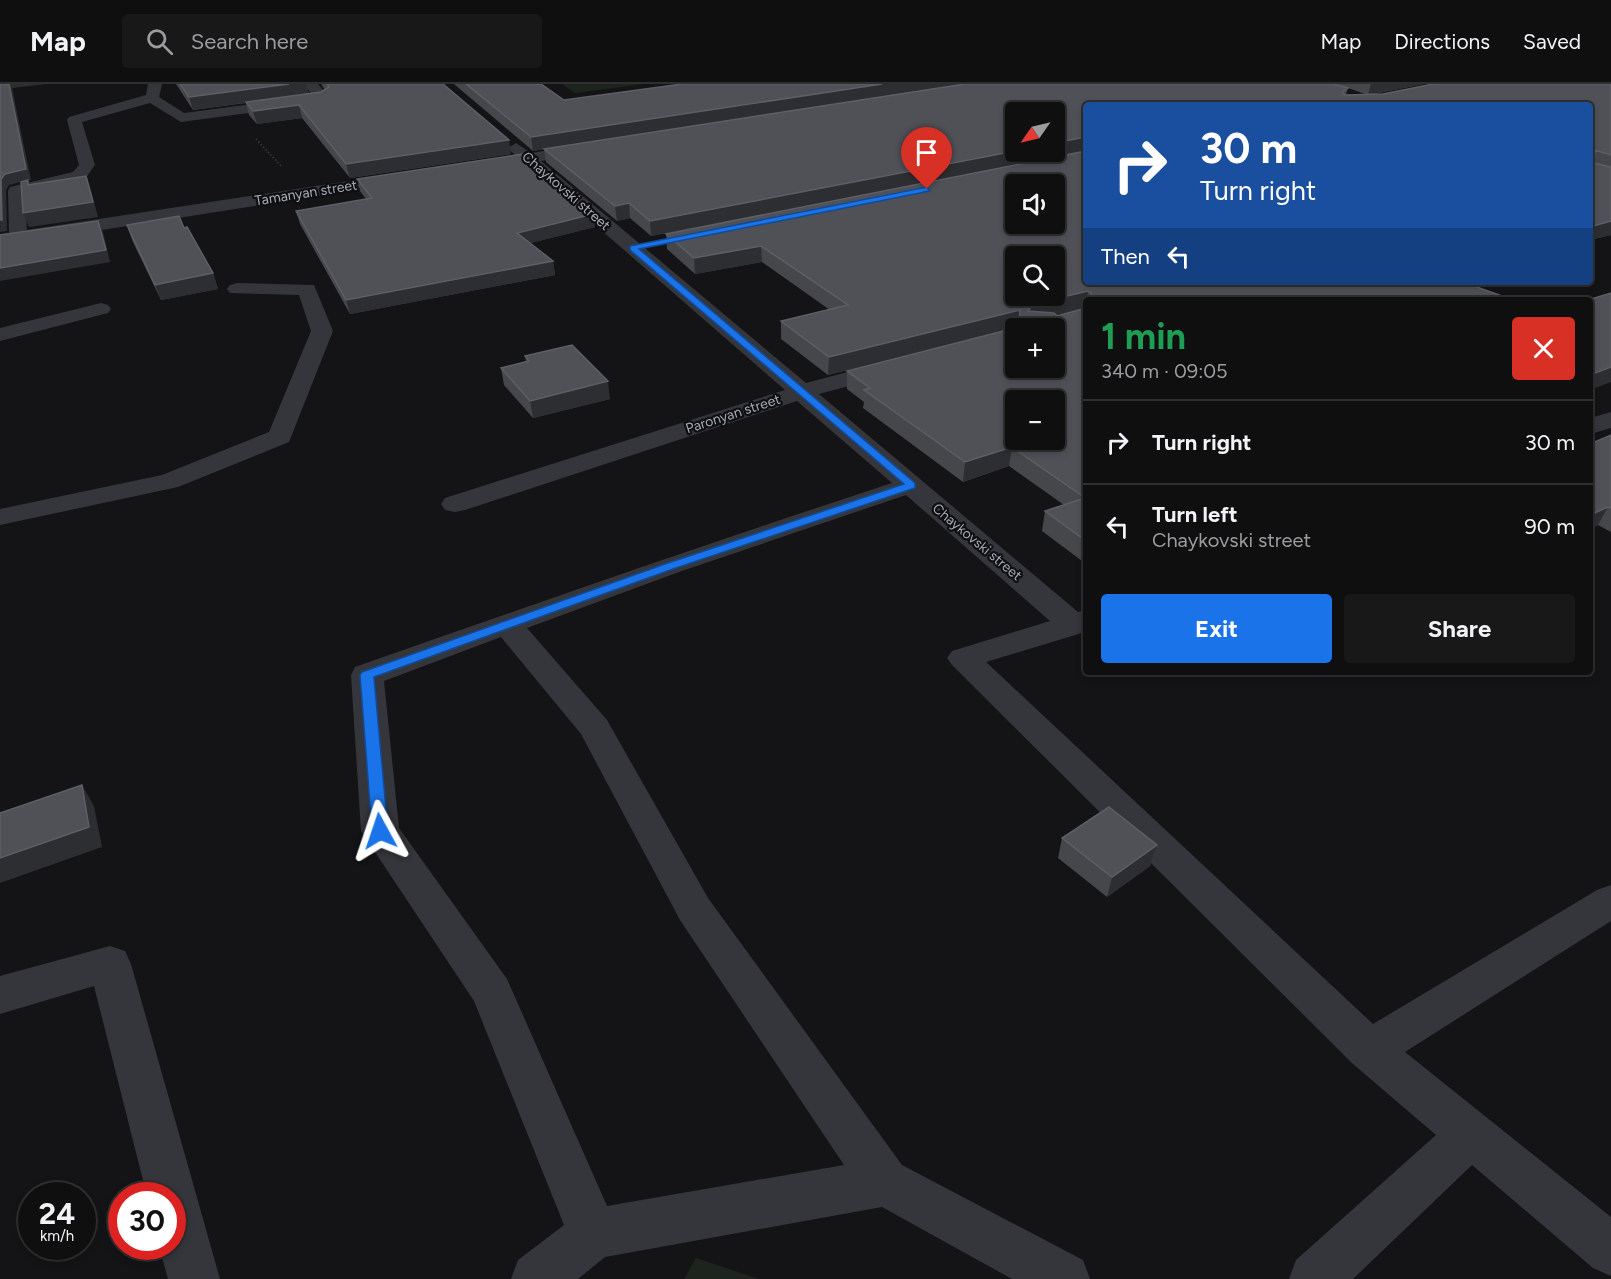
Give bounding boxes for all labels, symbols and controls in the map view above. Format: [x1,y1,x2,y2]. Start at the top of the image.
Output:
search box [122,14,542,68]
text: Map [30,24,86,58]
icon: search [143,25,176,58]
text: Search here [191,28,308,55]
text: Map [1320,29,1361,54]
text: Directions [1394,29,1490,54]
text: Saved [1523,29,1581,54]
north arrow [1005,102,1065,162]
map controls [1005,102,1065,450]
text: 30 m [1200,123,1297,174]
icon: right [1101,126,1179,204]
pin [901,127,952,189]
icon: arrive [910,136,943,169]
street label: Chaykovski street [518,148,614,234]
button: sound [1005,174,1065,234]
text: Turn right [1200,174,1316,207]
street label: Tamanyan street [254,177,358,209]
icon: left [1162,240,1195,273]
text: Then [1101,243,1150,270]
button: search [1005,246,1065,306]
text: 1 min [1101,315,1186,358]
button: close [1512,317,1575,380]
button: + [1005,318,1065,378]
text: 340 m · 09:05 [1101,359,1228,383]
button: − [1005,390,1065,450]
street label: Paronyan street [684,391,782,437]
icon: right [1101,426,1134,459]
text: Turn right [1152,429,1251,456]
text: 30 m [1525,429,1575,456]
street label: Chaykovski street [929,500,1025,584]
text: Turn left [1152,501,1238,528]
icon: left [1101,510,1134,543]
text: 90 m [1524,513,1575,540]
text: Chaykovski street [1152,528,1311,552]
button: Exit [1101,594,1332,663]
button: Share [1344,594,1575,663]
position arrow [348,799,412,863]
speed limit sign: 30 [108,1182,186,1260]
text: 24 [39,1195,75,1232]
text: km/h [40,1227,74,1245]

